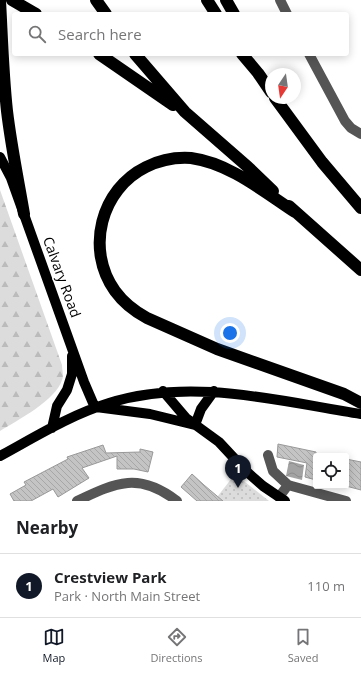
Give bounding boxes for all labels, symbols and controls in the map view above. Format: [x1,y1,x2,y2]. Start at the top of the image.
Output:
search box [12,12,349,56]
icon: search [26,23,48,45]
text: Search here [58,24,142,44]
north arrow [265,68,301,104]
street label: Calvary Road [39,234,86,320]
your location [220,323,240,343]
map controls [313,453,349,489]
button: locate [313,453,349,489]
pin: 1 [225,455,251,488]
text: Nearby [16,516,78,539]
text: Crestview Park [54,567,167,587]
text: 1 [25,577,33,595]
text: 110 m [307,577,345,595]
text: Park · North Main Street [54,587,200,605]
tab: Map [43,626,65,665]
tab: Directions [151,626,203,665]
tab: Saved [288,626,318,665]

